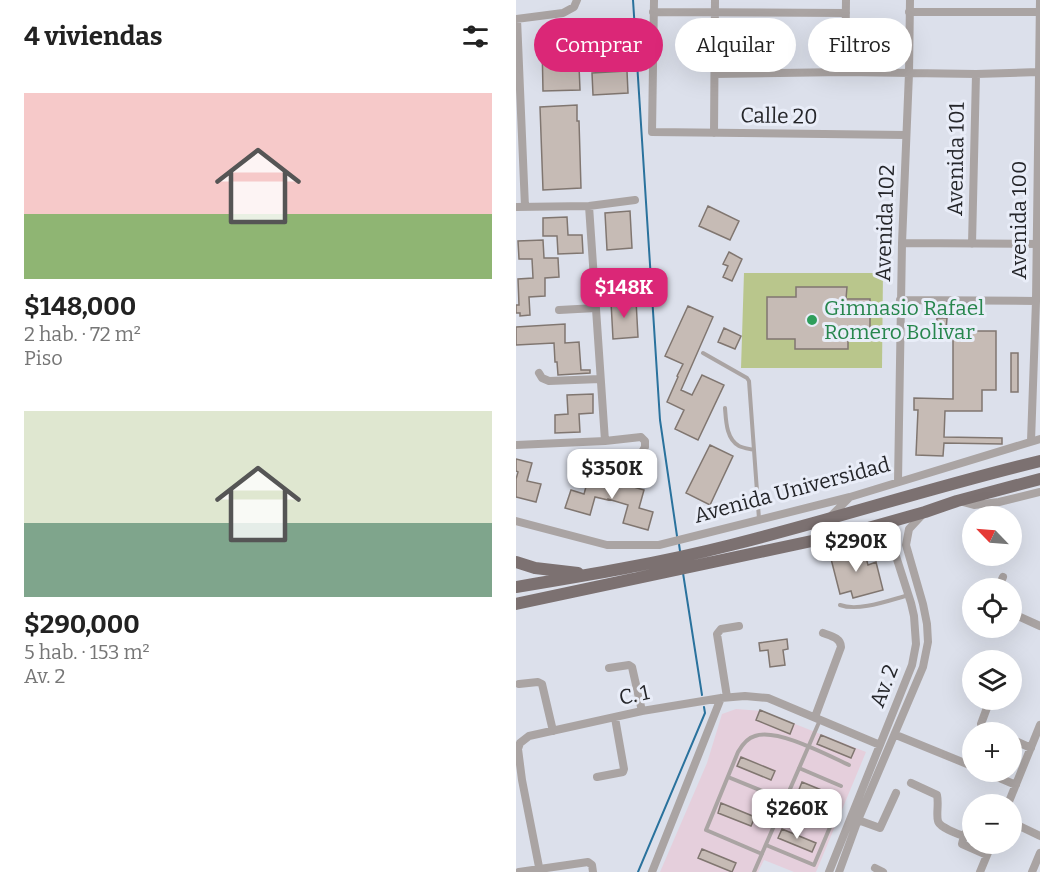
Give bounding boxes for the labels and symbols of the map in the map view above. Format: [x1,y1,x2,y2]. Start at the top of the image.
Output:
street label: Avenida 101 [942,101,970,216]
street label: Calle 20 [740,102,818,130]
street label: Avenida 100 [1006,161,1032,279]
street label: Avenida 102 [870,164,900,282]
pin: $148K [582,268,666,319]
place label: Gimnasio Rafael Romero Bolivar [824,295,984,345]
marker: Gimnasio Rafael Romero Bolivar [805,313,819,327]
pin: $350K [570,449,654,500]
street label: Avenida Universidad [691,451,893,529]
north arrow [962,506,1022,566]
pin: $290K [814,522,898,573]
street label: Av. 2 [864,661,904,711]
street label: C. 1 [616,679,652,711]
pin: $260K [755,789,839,840]

